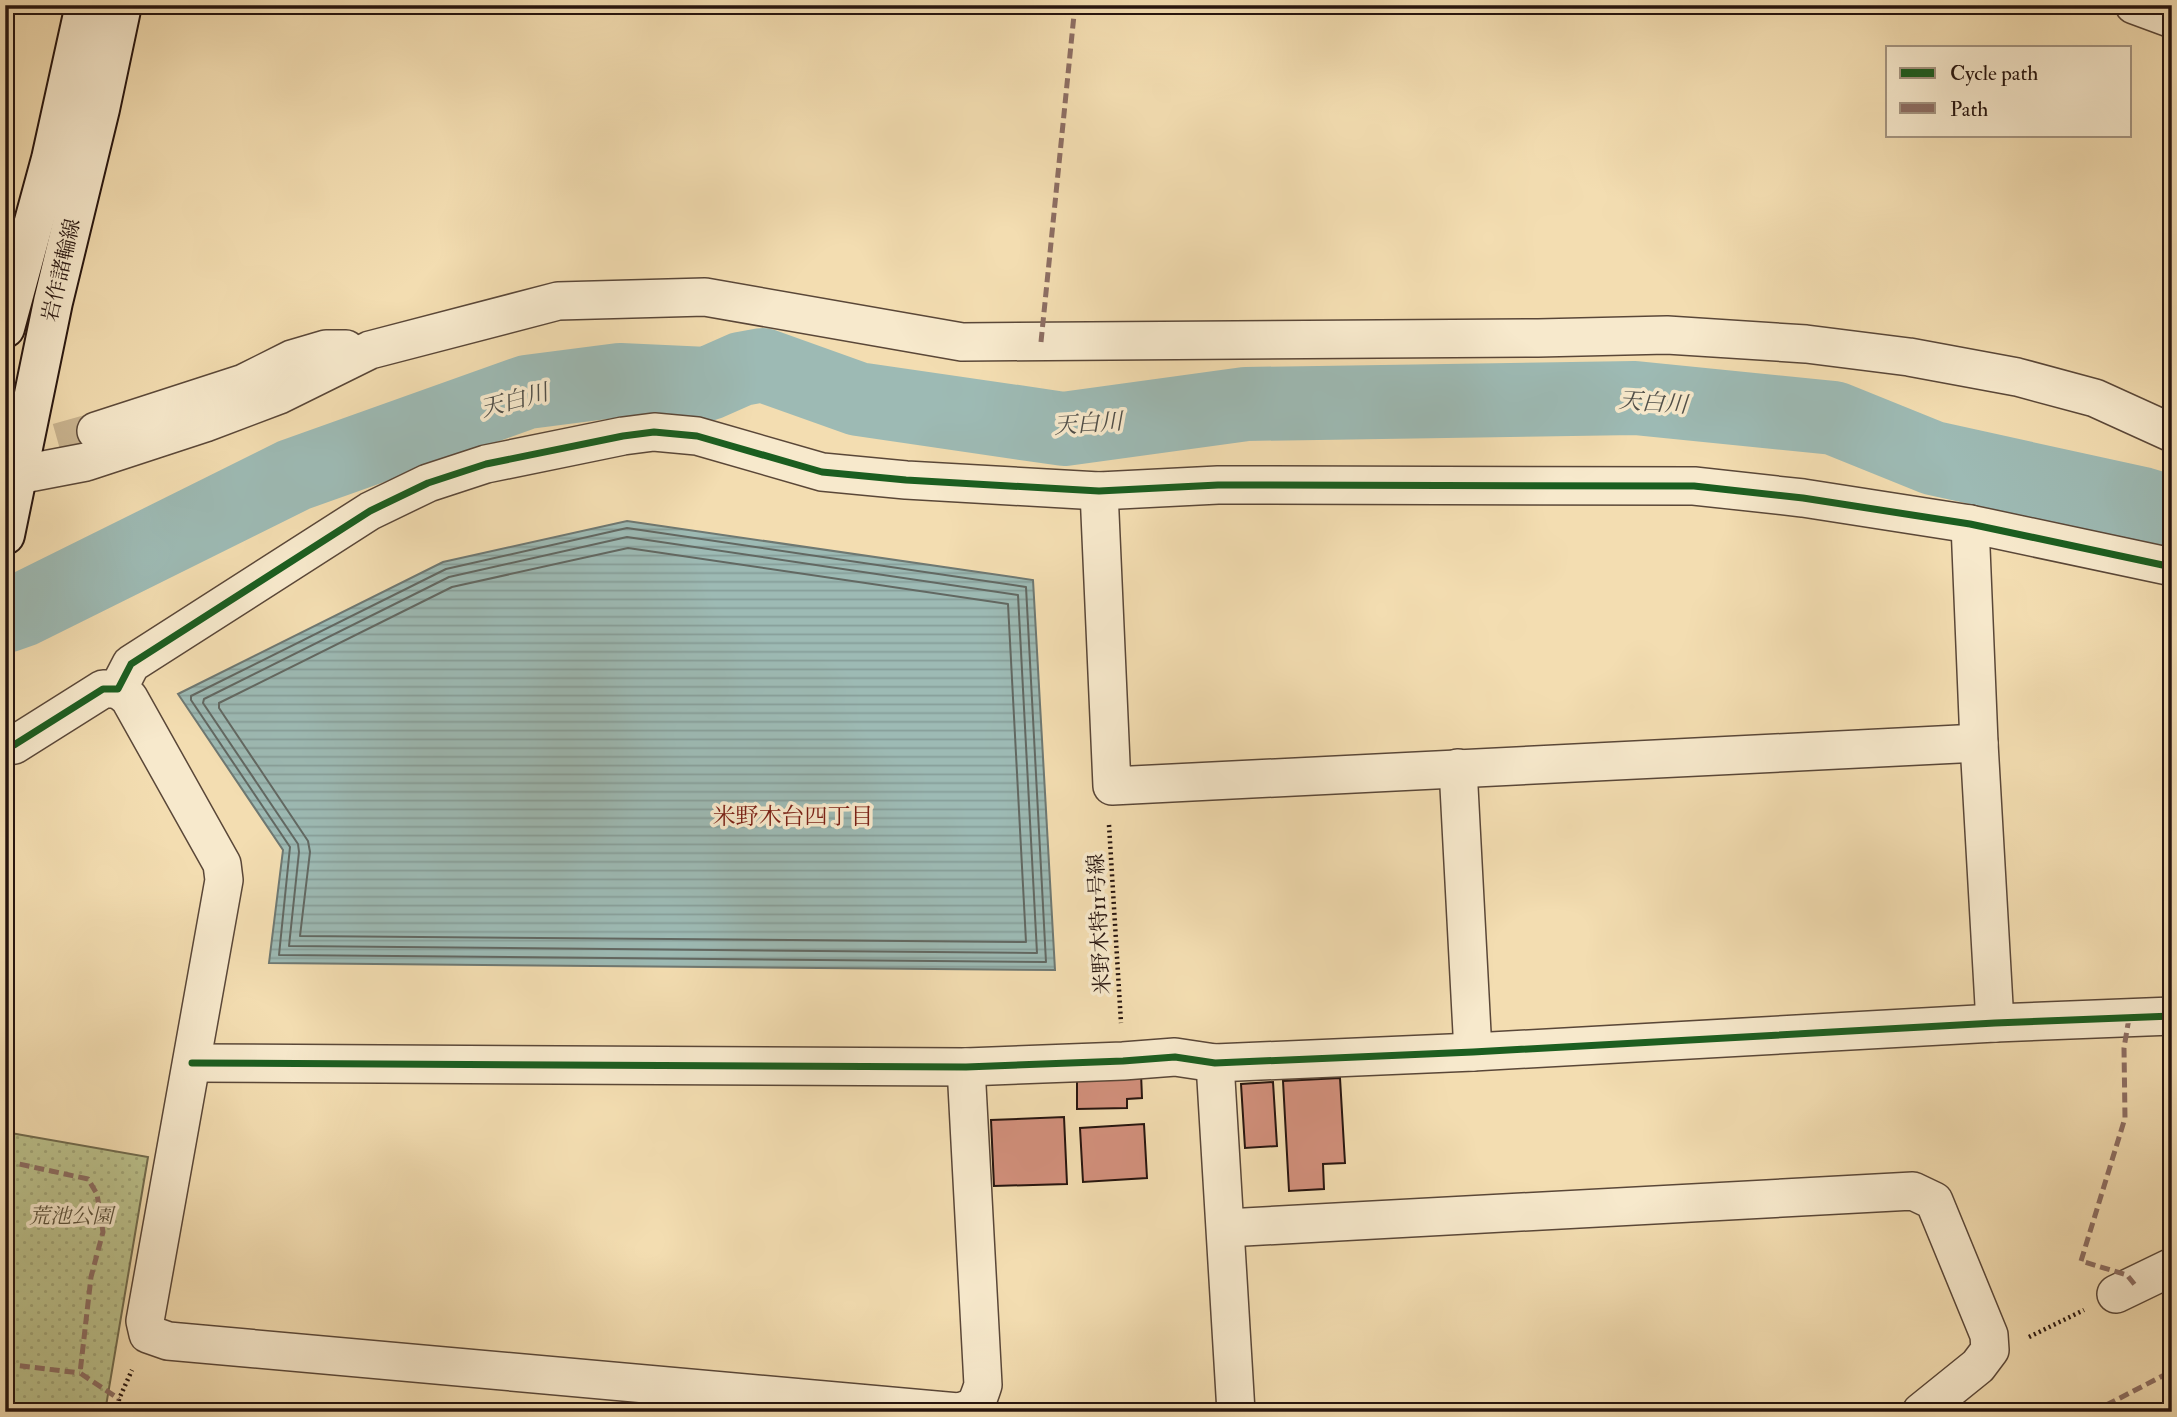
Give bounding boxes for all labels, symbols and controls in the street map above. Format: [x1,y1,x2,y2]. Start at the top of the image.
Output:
legend [1886,46,2132,136]
text: Cycle path [1950,60,2038,87]
text: Path [1950,96,1988,123]
street label: 岩作諸輪線 [37,216,86,324]
water label: 天白川 [477,377,554,423]
water label: 天白川 [1618,386,1691,420]
water label: 天白川 [1053,406,1126,440]
district label: 米野木台四丁目 [713,802,874,831]
street label: 米野木特11号線 [1082,853,1117,995]
park label: 荒池公園 [29,1203,116,1230]

